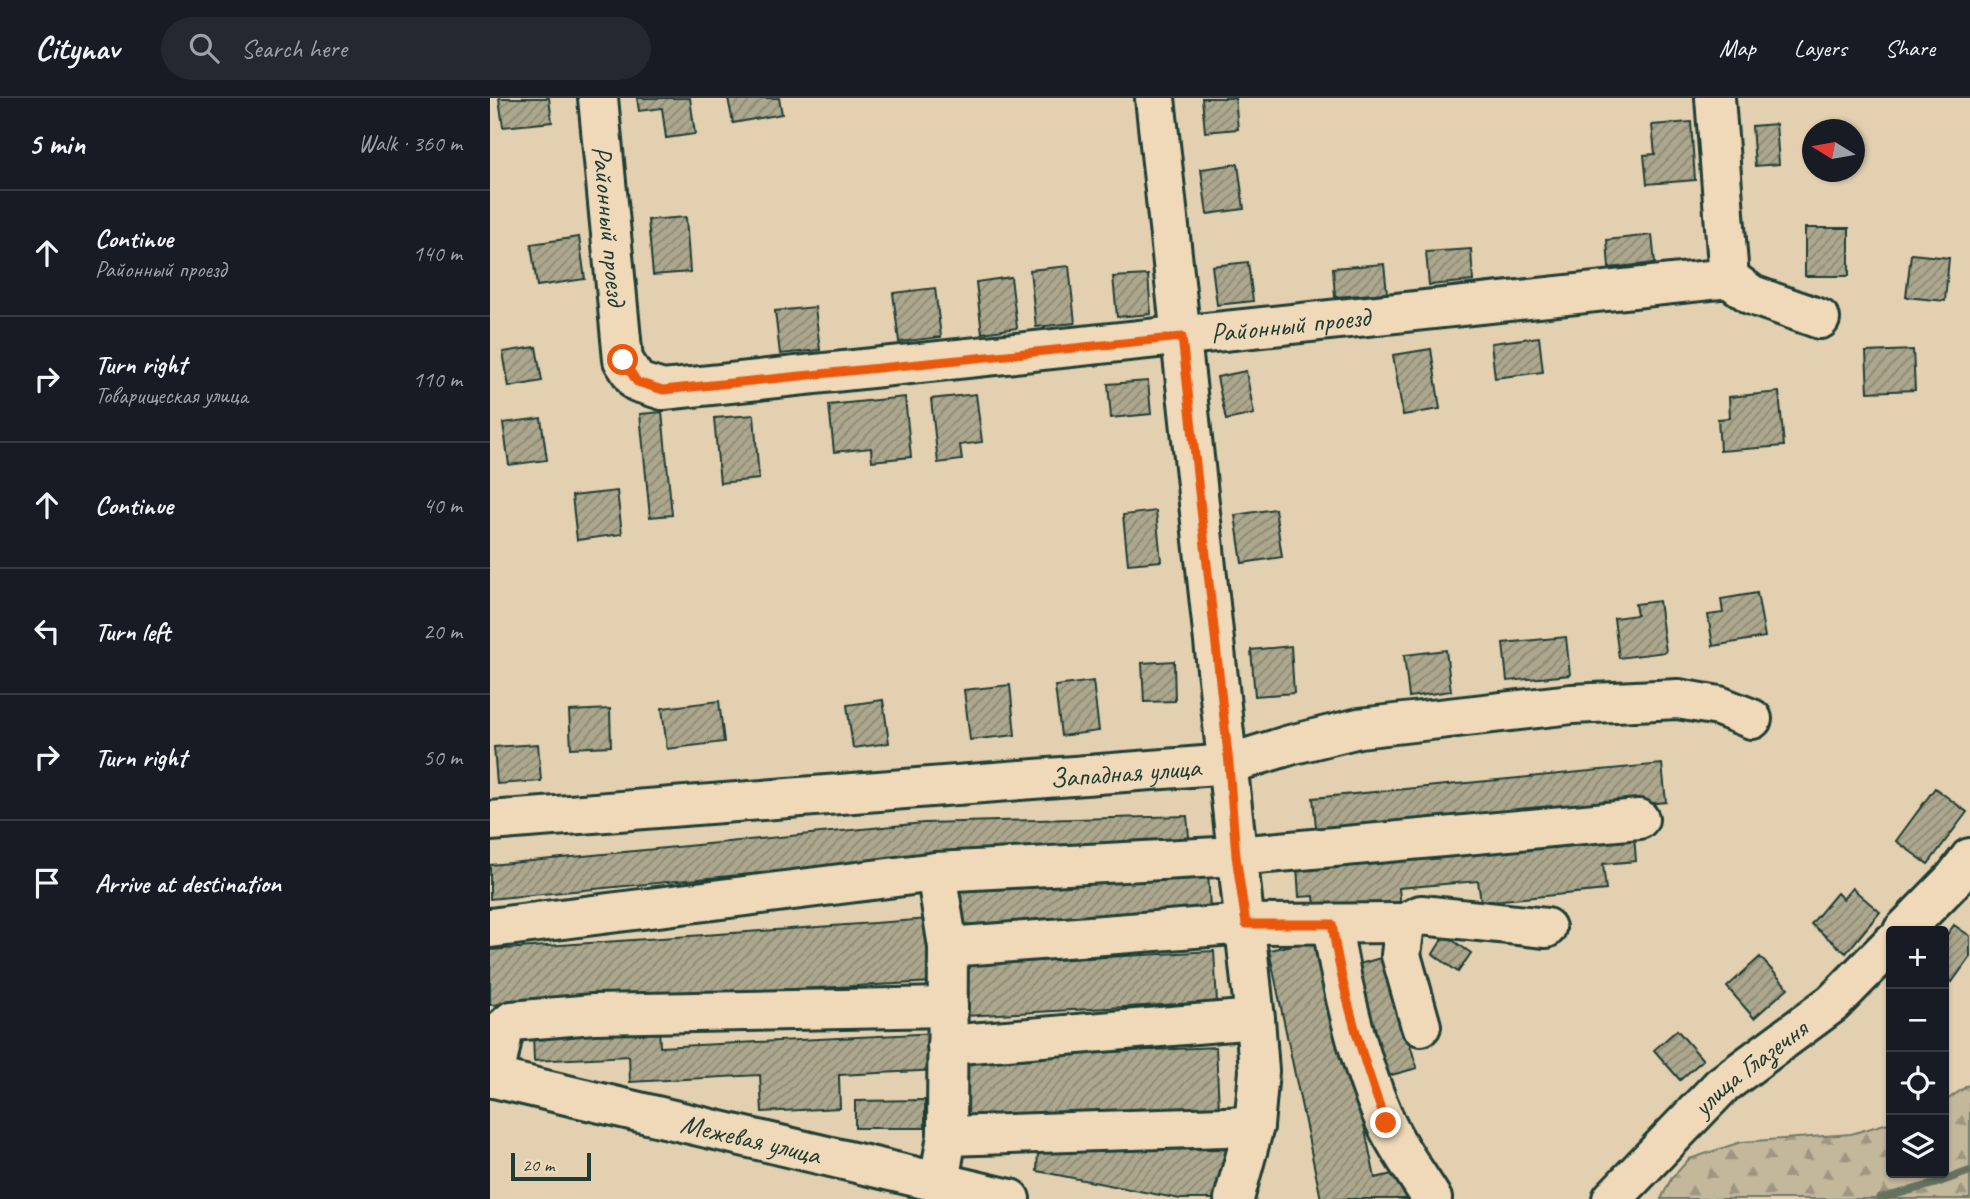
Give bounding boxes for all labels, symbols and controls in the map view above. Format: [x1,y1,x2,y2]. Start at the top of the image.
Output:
search box [161,17,651,80]
text: Citynav [35,27,119,69]
icon: search [185,29,223,67]
text: Search here [241,32,347,65]
text: Map [1719,33,1756,63]
text: Layers [1794,33,1847,63]
text: Share [1885,33,1935,63]
north arrow [1802,119,1865,182]
text: 5 min [28,125,85,163]
text: Walk · 360 m [358,129,462,158]
street label: Районный проезд [585,144,635,310]
text: Continue [95,222,173,255]
icon: ahead [28,234,66,272]
text: 140 m [413,239,462,268]
text: Районный проезд [95,255,226,284]
street label: Районный проезд [1209,299,1375,350]
route start [607,344,638,375]
text: Turn right [95,348,186,381]
icon: right [28,360,66,398]
text: 110 m [413,365,462,394]
text: Товарищеская улица [95,381,248,410]
icon: ahead [28,486,66,524]
text: Continue [95,489,173,522]
text: 40 m [423,491,462,520]
icon: left [28,612,66,650]
text: Turn left [95,615,170,648]
text: 20 m [423,617,462,646]
icon: right [28,738,66,776]
text: Turn right [95,741,186,774]
text: 50 m [423,743,462,772]
street label: Западная улица [1049,749,1204,796]
icon: arrive [28,864,66,902]
text: Arrive at destination [95,867,281,900]
map controls [1886,926,1949,1178]
button: + [1886,926,1949,989]
button: − [1886,989,1949,1052]
street label: улица Глазечня [1683,1010,1816,1125]
button: locate [1886,1052,1949,1115]
street label: Межевая улица [678,1105,826,1172]
route end [1370,1107,1401,1138]
button: layers [1886,1115,1949,1178]
scale bar [511,1150,592,1182]
text: 20 m [522,1153,554,1177]

